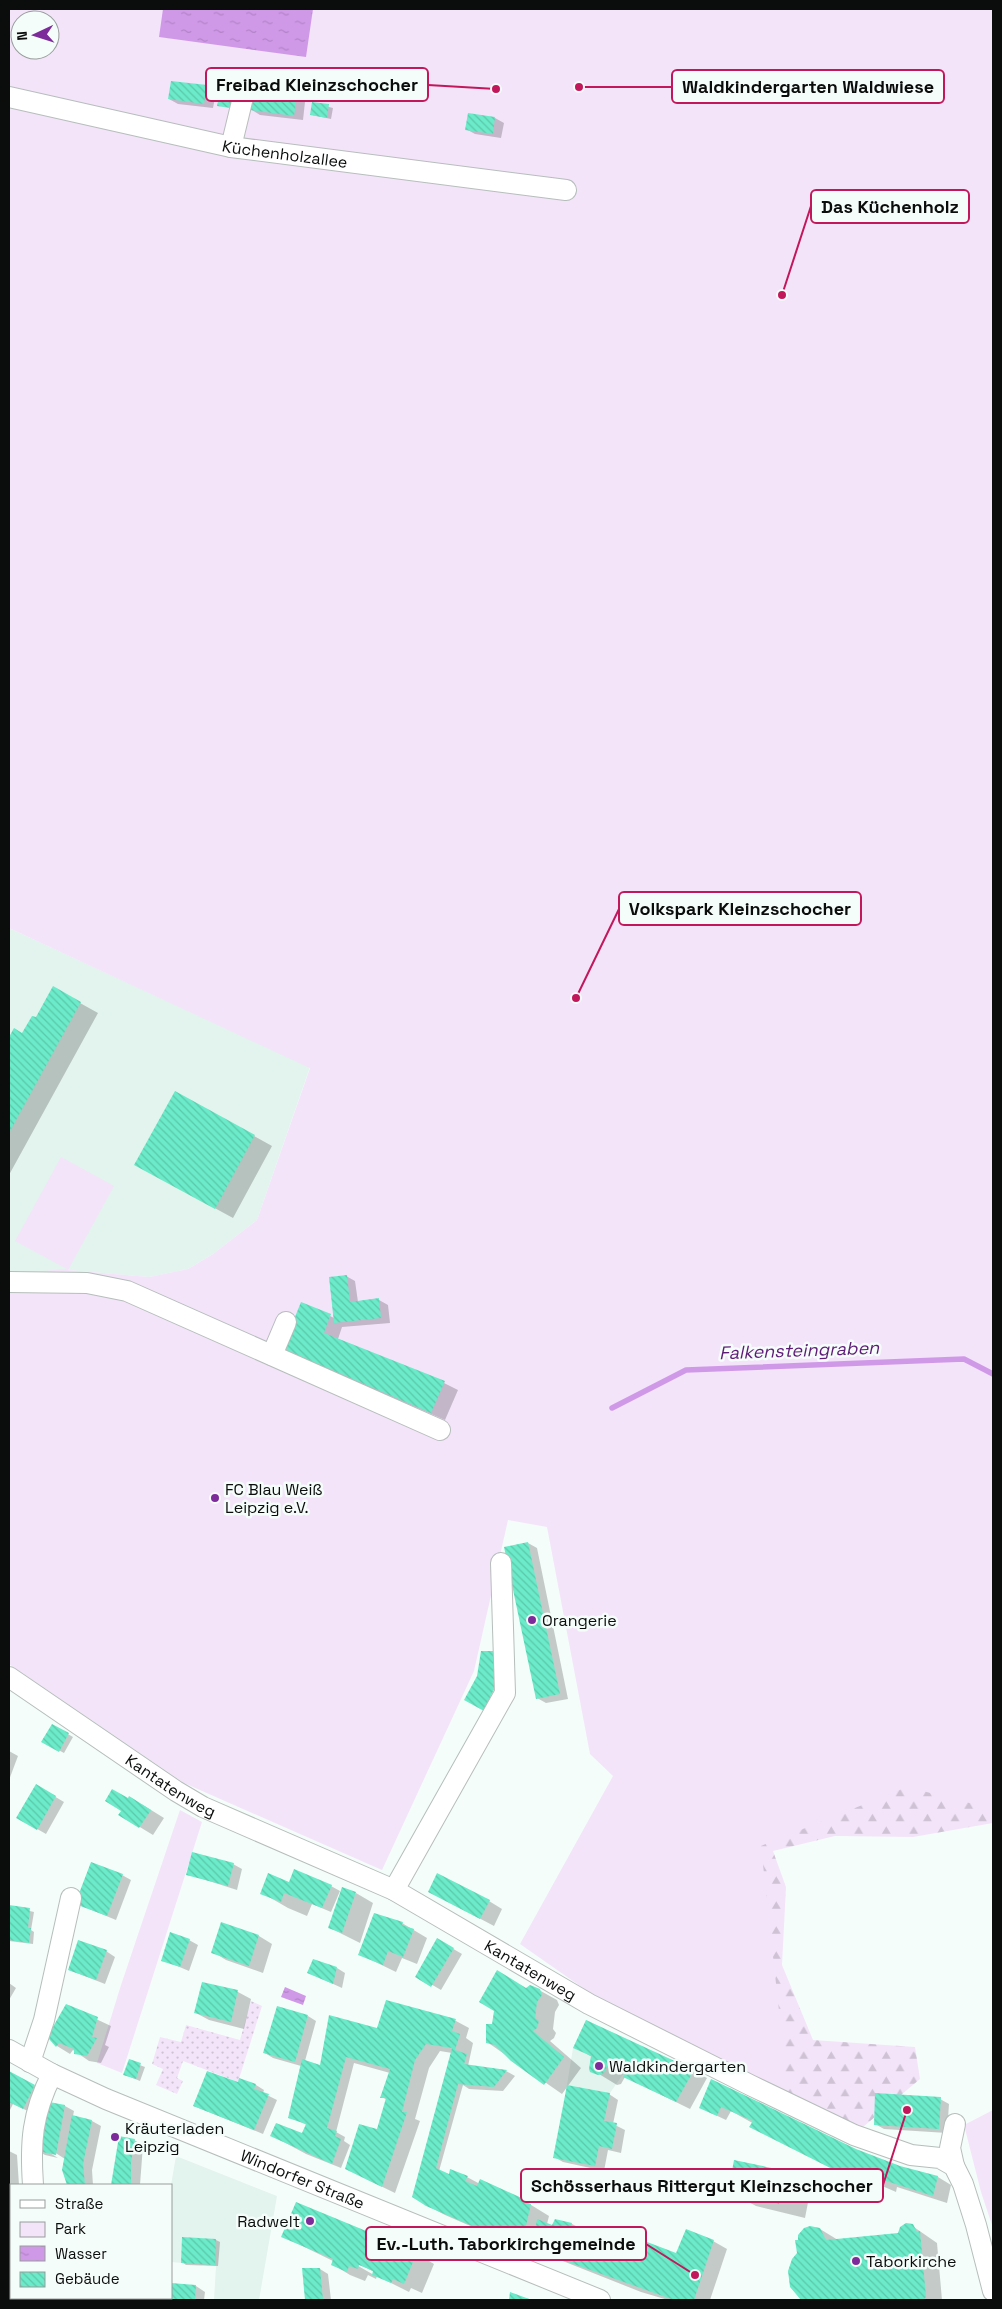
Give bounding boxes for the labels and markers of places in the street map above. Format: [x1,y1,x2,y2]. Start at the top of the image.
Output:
callout: Freibad Kleinzschocher [206,68,428,101]
callout: Waldkindergarten Waldwiese [672,70,944,103]
callout: Das Küchenholz [811,190,969,223]
callout: Volkspark Kleinzschocher [619,892,861,925]
place label: FC Blau Weiß Leipzig e.V. [225,1479,322,1518]
marker: FC Blau Weiß Leipzig e.V. [209,1492,221,1504]
place label: Orangerie [542,1610,617,1631]
marker: Orangerie [526,1614,538,1626]
place label: Waldkindergarten [609,2056,746,2077]
marker: Waldkindergarten [593,2060,605,2072]
place label: Kräuterladen Leipzig [125,2118,224,2157]
marker: Kräuterladen Leipzig [109,2131,121,2143]
callout: Schösserhaus Rittergut Kleinzschocher [521,2169,883,2202]
place label: Radwelt [237,2211,300,2232]
marker: Radwelt [304,2215,316,2227]
callout: Ev.-Luth. Taborkirchgemeinde [366,2227,646,2260]
place label: Taborkirche [866,2251,957,2272]
marker: Taborkirche [850,2255,862,2267]

